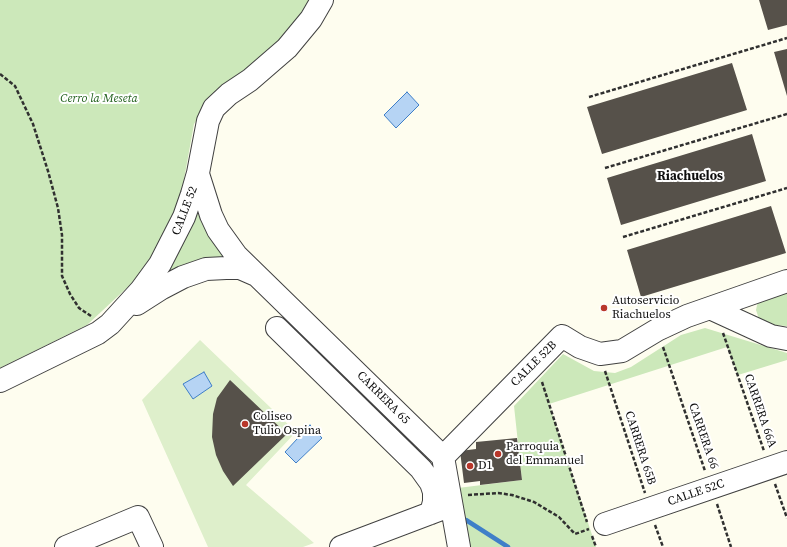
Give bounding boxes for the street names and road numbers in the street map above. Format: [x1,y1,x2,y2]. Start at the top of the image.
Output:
street label: CALLE 52 [169,184,201,238]
street label: CALLE 52B [508,338,560,390]
street label: CARRERA 65 [354,369,412,427]
street label: CARRERA 66A [741,372,779,450]
street label: CARRERA 66 [685,401,721,471]
street label: CARRERA 65B [621,409,659,487]
street label: CALLE 52C [666,477,726,509]

